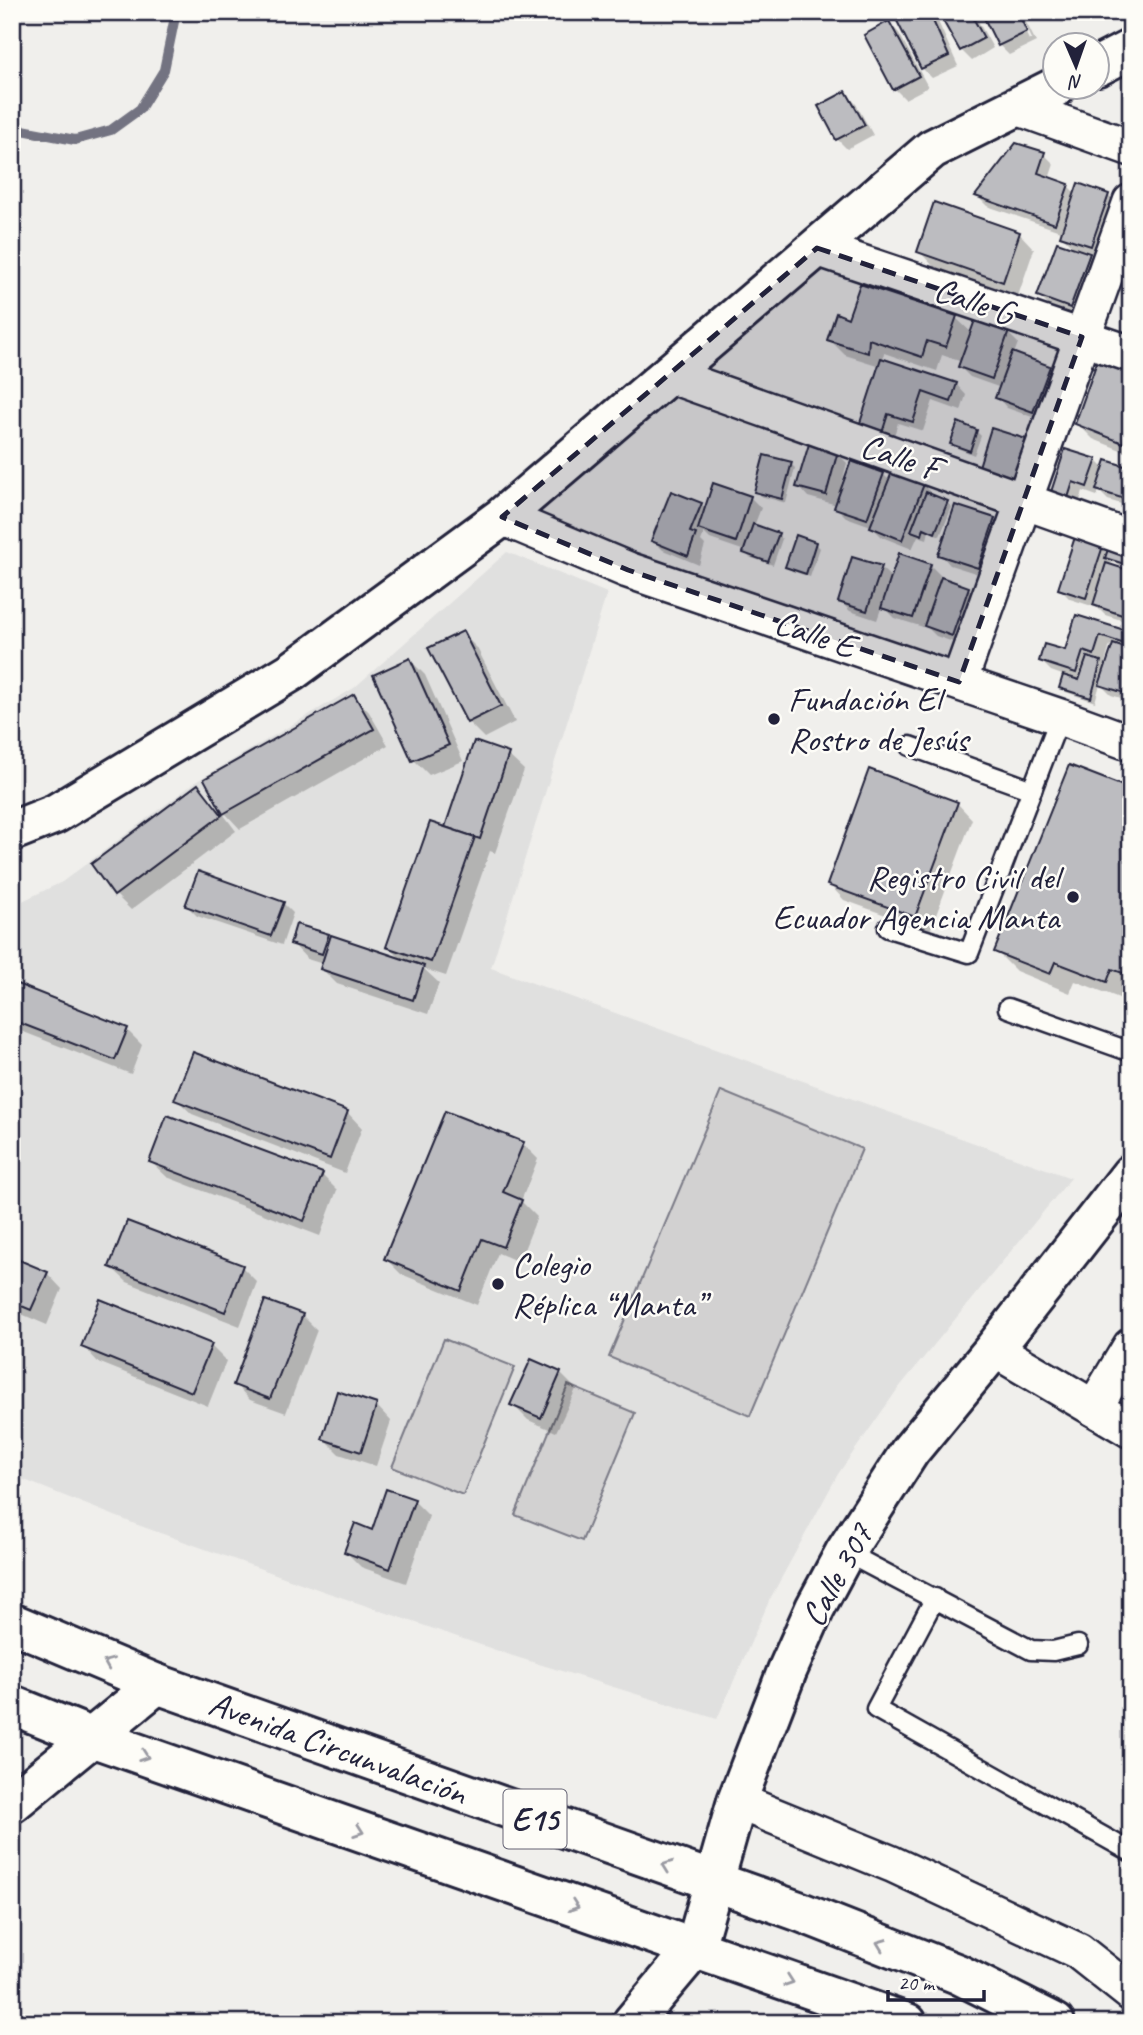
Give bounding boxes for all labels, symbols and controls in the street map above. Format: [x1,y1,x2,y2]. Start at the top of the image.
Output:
north arrow [1042,32,1112,102]
text: N [1067,70,1083,94]
street label: Calle G [928,267,1023,337]
street label: Calle F [855,423,952,494]
street label: Calle E [769,599,865,670]
place label: Fundación El Rostro de Jesús [788,677,971,762]
marker: Fundación El Rostro de Jesús [766,711,782,727]
place label: Registro Civil del Ecuador Agencia Manta [772,855,1065,940]
marker: Registro Civil del Ecuador Agencia Manta [1065,889,1081,905]
place label: Colegio Réplica “Manta” [512,1242,712,1327]
marker: Colegio Réplica “Manta” [490,1276,506,1292]
street label: Calle 307 [790,1514,885,1634]
one-way arrow [103,1658,115,1672]
street label: Avenida Circunvalación [203,1681,474,1816]
one-way arrow [138,1748,150,1762]
road number: E15 [504,1789,566,1848]
one-way arrow [353,1823,365,1837]
one-way arrow [662,1860,674,1874]
one-way arrow [567,1898,580,1912]
one-way arrow [876,1938,888,1952]
scale bar [888,1958,984,2002]
text: 20 m [898,1970,936,1996]
one-way arrow [782,1972,794,1986]

